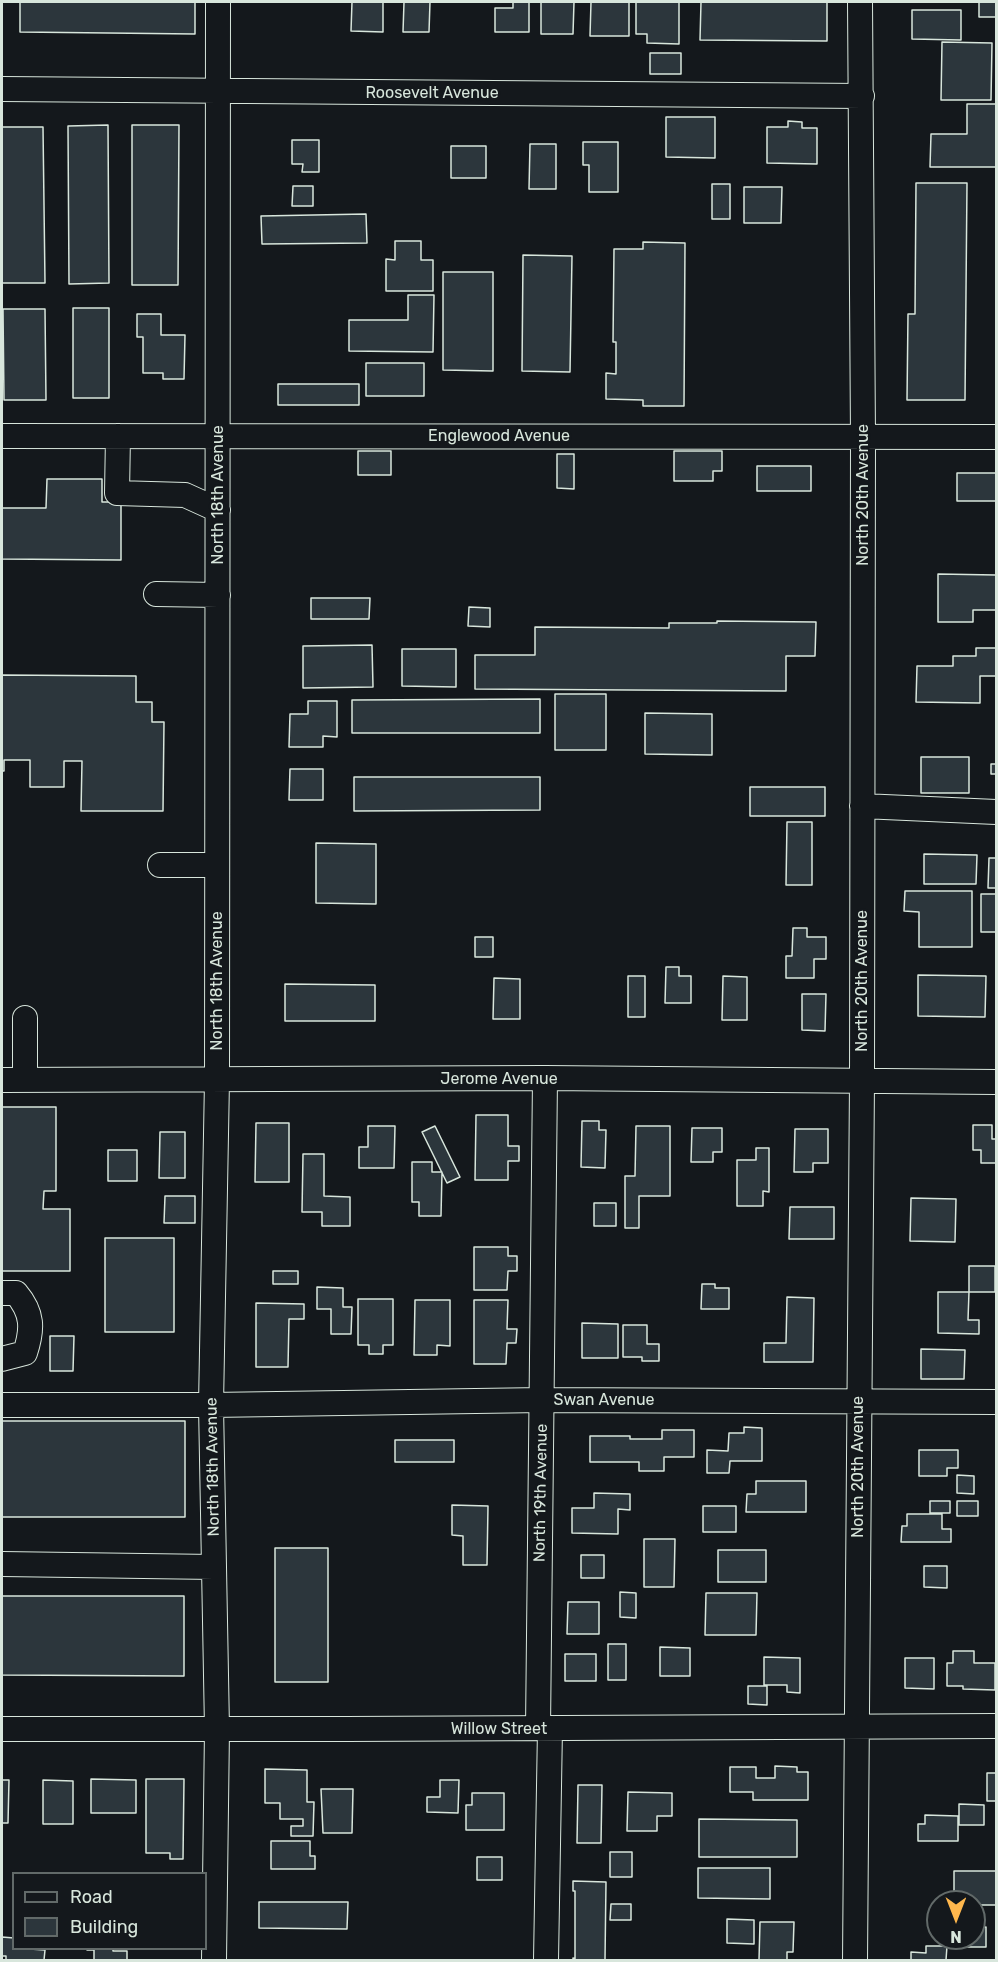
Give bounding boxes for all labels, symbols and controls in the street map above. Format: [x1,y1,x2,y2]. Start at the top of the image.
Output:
street label: Roosevelt Avenue [365,83,499,103]
street label: North 20th Avenue [853,424,873,566]
street label: North 18th Avenue [208,425,228,565]
street label: Englewood Avenue [428,426,570,446]
street label: North 20th Avenue [852,910,872,1052]
street label: North 18th Avenue [207,911,227,1051]
street label: Jerome Avenue [440,1069,558,1089]
street label: Swan Avenue [553,1390,655,1410]
street label: North 20th Avenue [848,1396,868,1538]
street label: North 18th Avenue [202,1397,224,1537]
street label: North 19th Avenue [530,1424,552,1562]
street label: Willow Street [451,1719,547,1739]
legend [12,1872,207,1950]
text: Road [70,1886,113,1908]
north arrow [926,1890,986,1950]
text: Building [70,1916,138,1938]
text: N [950,1927,962,1946]

